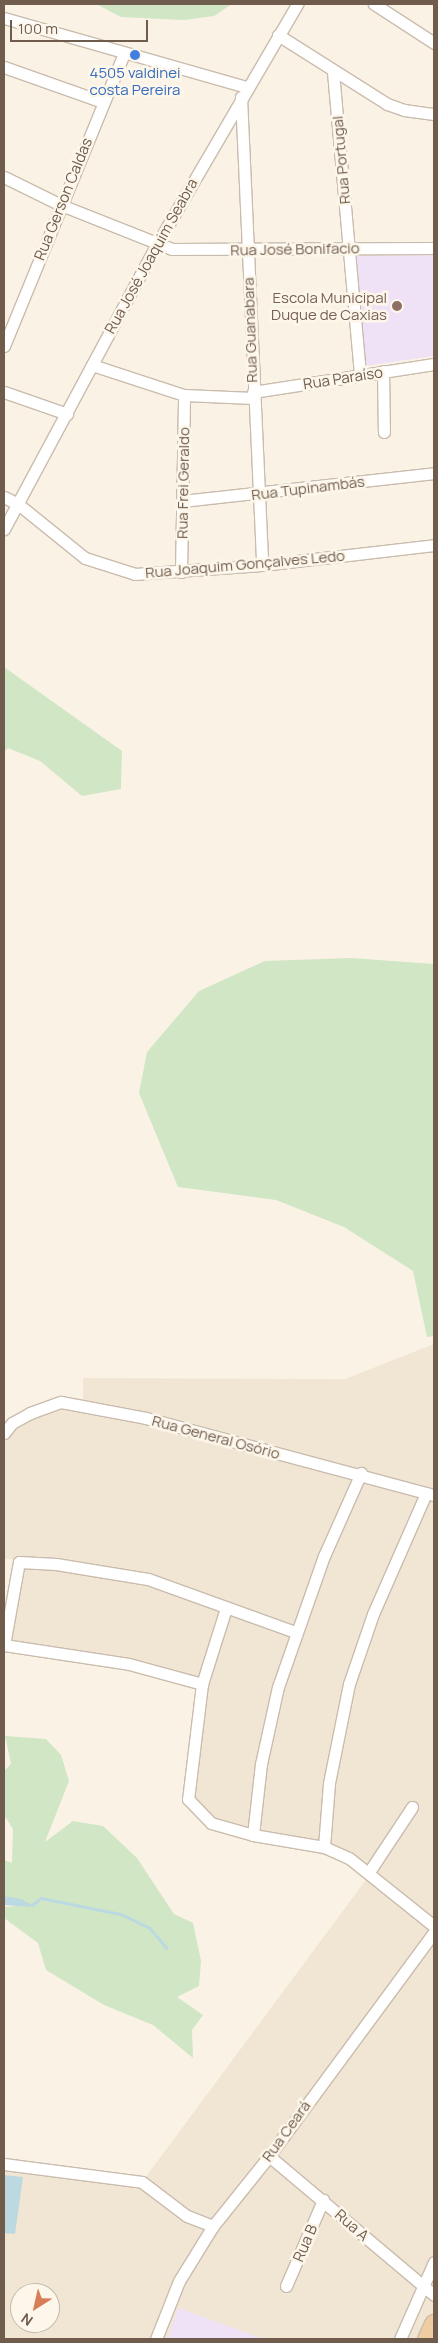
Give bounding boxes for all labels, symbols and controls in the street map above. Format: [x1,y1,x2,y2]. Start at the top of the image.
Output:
scale bar [12,10,150,42]
text: 100 m [18,18,58,39]
marker: 4505 valdinei costa Pereira [129,49,141,61]
place label: 4505 valdinei costa Pereira [90,63,180,98]
street label: Rua Portugal [328,115,354,205]
street label: Rua Gerson Caldas [30,135,96,263]
street label: Rua José Joaquim Seabra [101,175,201,337]
street label: Rua José Bonifacio [230,239,360,259]
street label: Rua Guanabara [239,277,261,383]
place label: Escola Municipal Duque de Caxias [271,288,387,323]
marker: Escola Municipal Duque de Caxias [391,300,403,312]
street label: Rua Paraíso [302,363,384,393]
street label: Rua Frei Geraldo [173,427,193,539]
street label: Rua Tupinambás [250,472,366,504]
street label: Rua Joaquim Gonçalves Ledo [144,546,346,582]
street label: Rua General Osório [150,1411,282,1463]
street label: Rua Ceará [258,2097,314,2165]
street label: Rua A [331,2205,373,2245]
street label: Rua B [289,2222,321,2264]
north arrow [10,2283,60,2333]
text: N [17,2309,36,2331]

